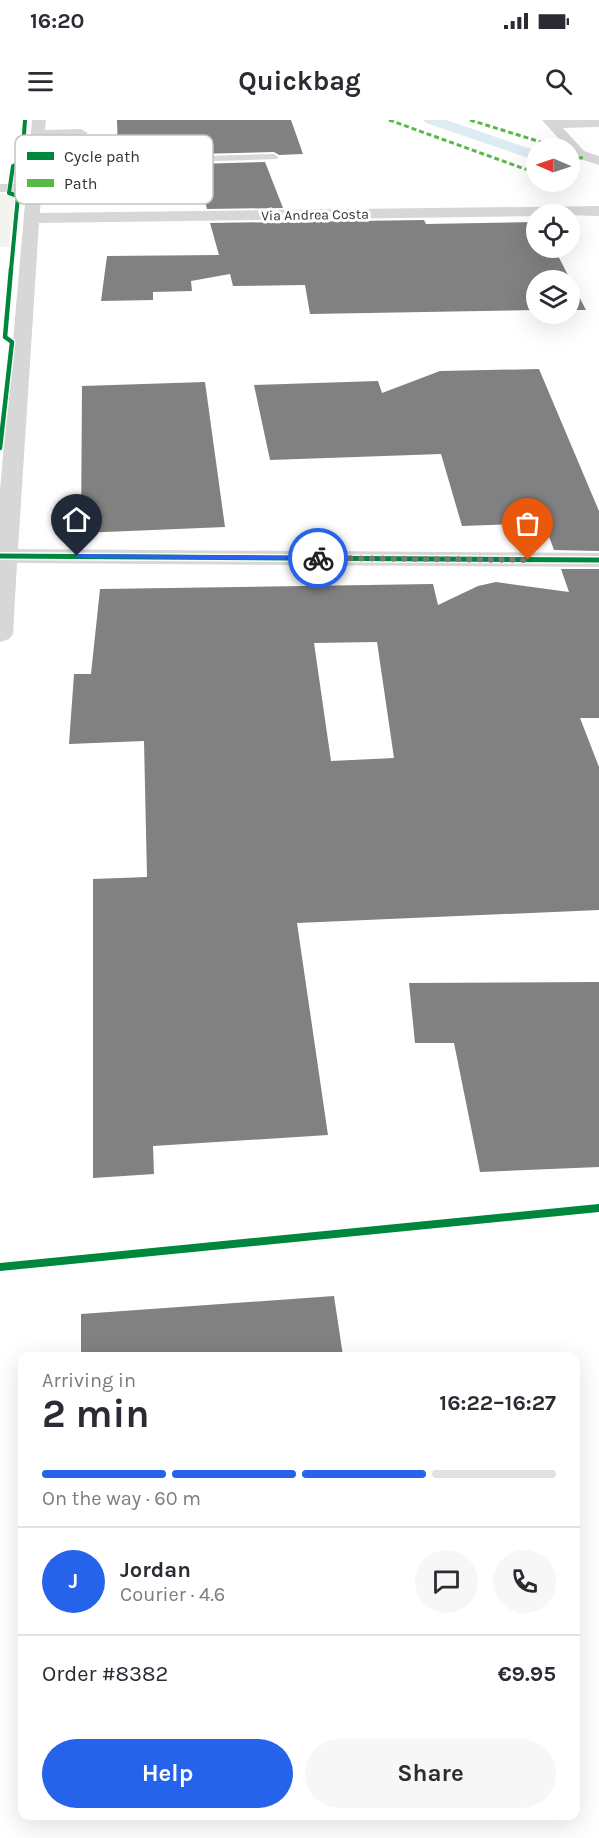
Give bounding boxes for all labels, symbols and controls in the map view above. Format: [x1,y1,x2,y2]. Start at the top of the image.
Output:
text: 16:20 [30,8,84,34]
icon: menu [24,65,57,98]
text: Quickbag [238,65,361,97]
icon: search [542,65,575,98]
legend [15,135,213,204]
north arrow [526,138,580,192]
map controls [526,138,580,324]
text: Cycle path [64,147,140,166]
text: Path [64,174,97,193]
button: locate [526,204,580,258]
street label: Via Andrea Costa [261,206,369,224]
button: layers [526,270,580,324]
pin [51,494,102,556]
pin [502,498,553,560]
icon: home [60,503,93,536]
icon: bag [511,507,544,540]
courier [288,528,348,588]
icon: bike [302,542,335,575]
text: Arriving in [42,1369,136,1392]
text: 16:22–16:27 [439,1390,556,1416]
text: 2 min [42,1391,150,1437]
text: On the way · 60 m [42,1487,201,1510]
button: chat [415,1550,478,1613]
button: phone [493,1550,556,1613]
text: Jordan [120,1557,191,1583]
text: J [69,1568,78,1594]
text: Courier · 4.6 [120,1583,225,1606]
text: Order #8382 [42,1661,168,1687]
text: €9.95 [498,1661,556,1687]
button: Help [42,1739,293,1808]
button: Share [305,1739,556,1808]

